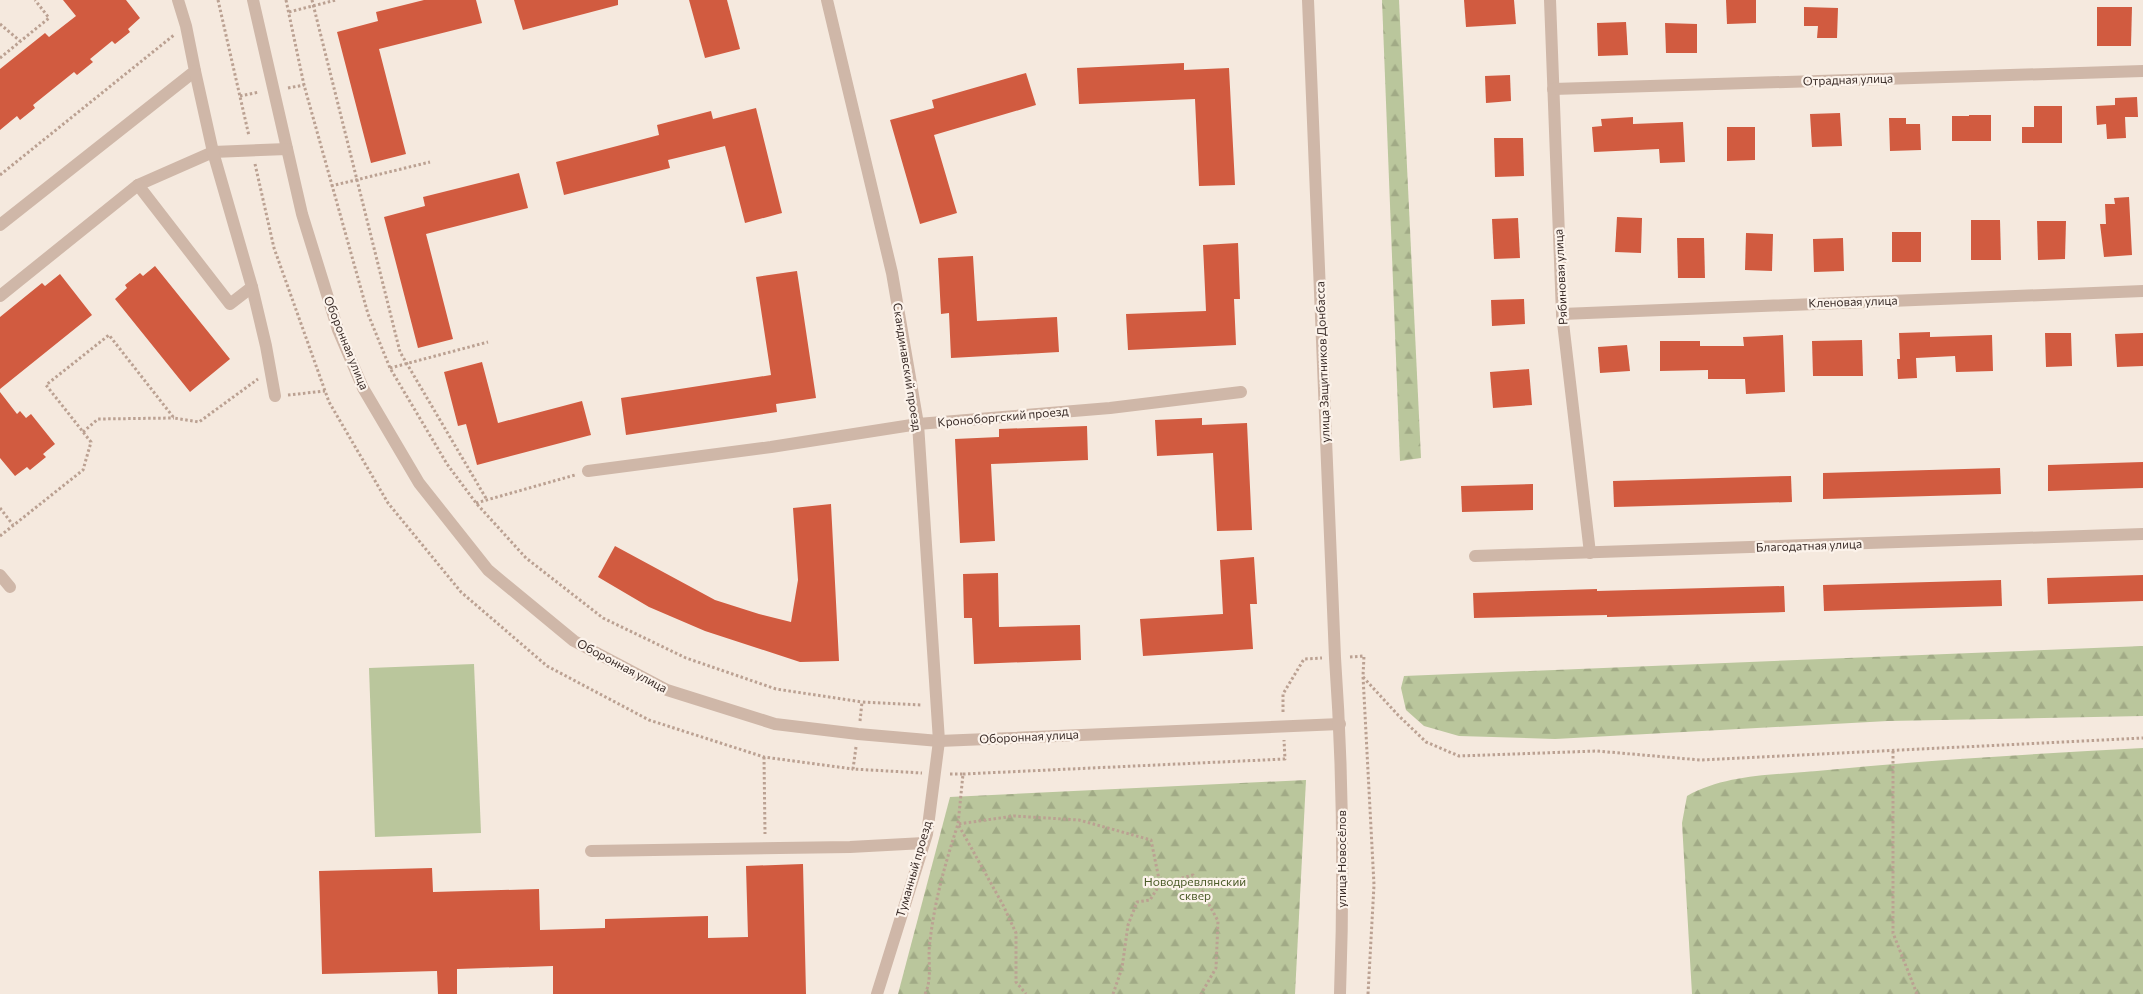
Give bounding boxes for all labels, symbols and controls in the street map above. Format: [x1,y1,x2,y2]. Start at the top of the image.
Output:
street label: Отрадная улица [1803,70,1893,88]
street label: Рябиновая улица [1550,229,1570,325]
street label: улица Защитников Донбасса [1312,281,1332,443]
street label: Кленовая улица [1808,292,1898,310]
street label: Оборонная улица [322,294,372,391]
street label: Скандинавский проезд [891,302,925,432]
street label: Кроноборгский проезд [937,403,1069,429]
street label: Благодатная улица [1756,536,1862,554]
street label: Оборонная улица [575,636,670,695]
street label: Оборонная улица [979,726,1079,746]
street label: улица Новосёлов [1334,810,1348,908]
street label: Туманный проезд [893,819,933,919]
park label: Новодревлянский сквер [1144,874,1246,902]

